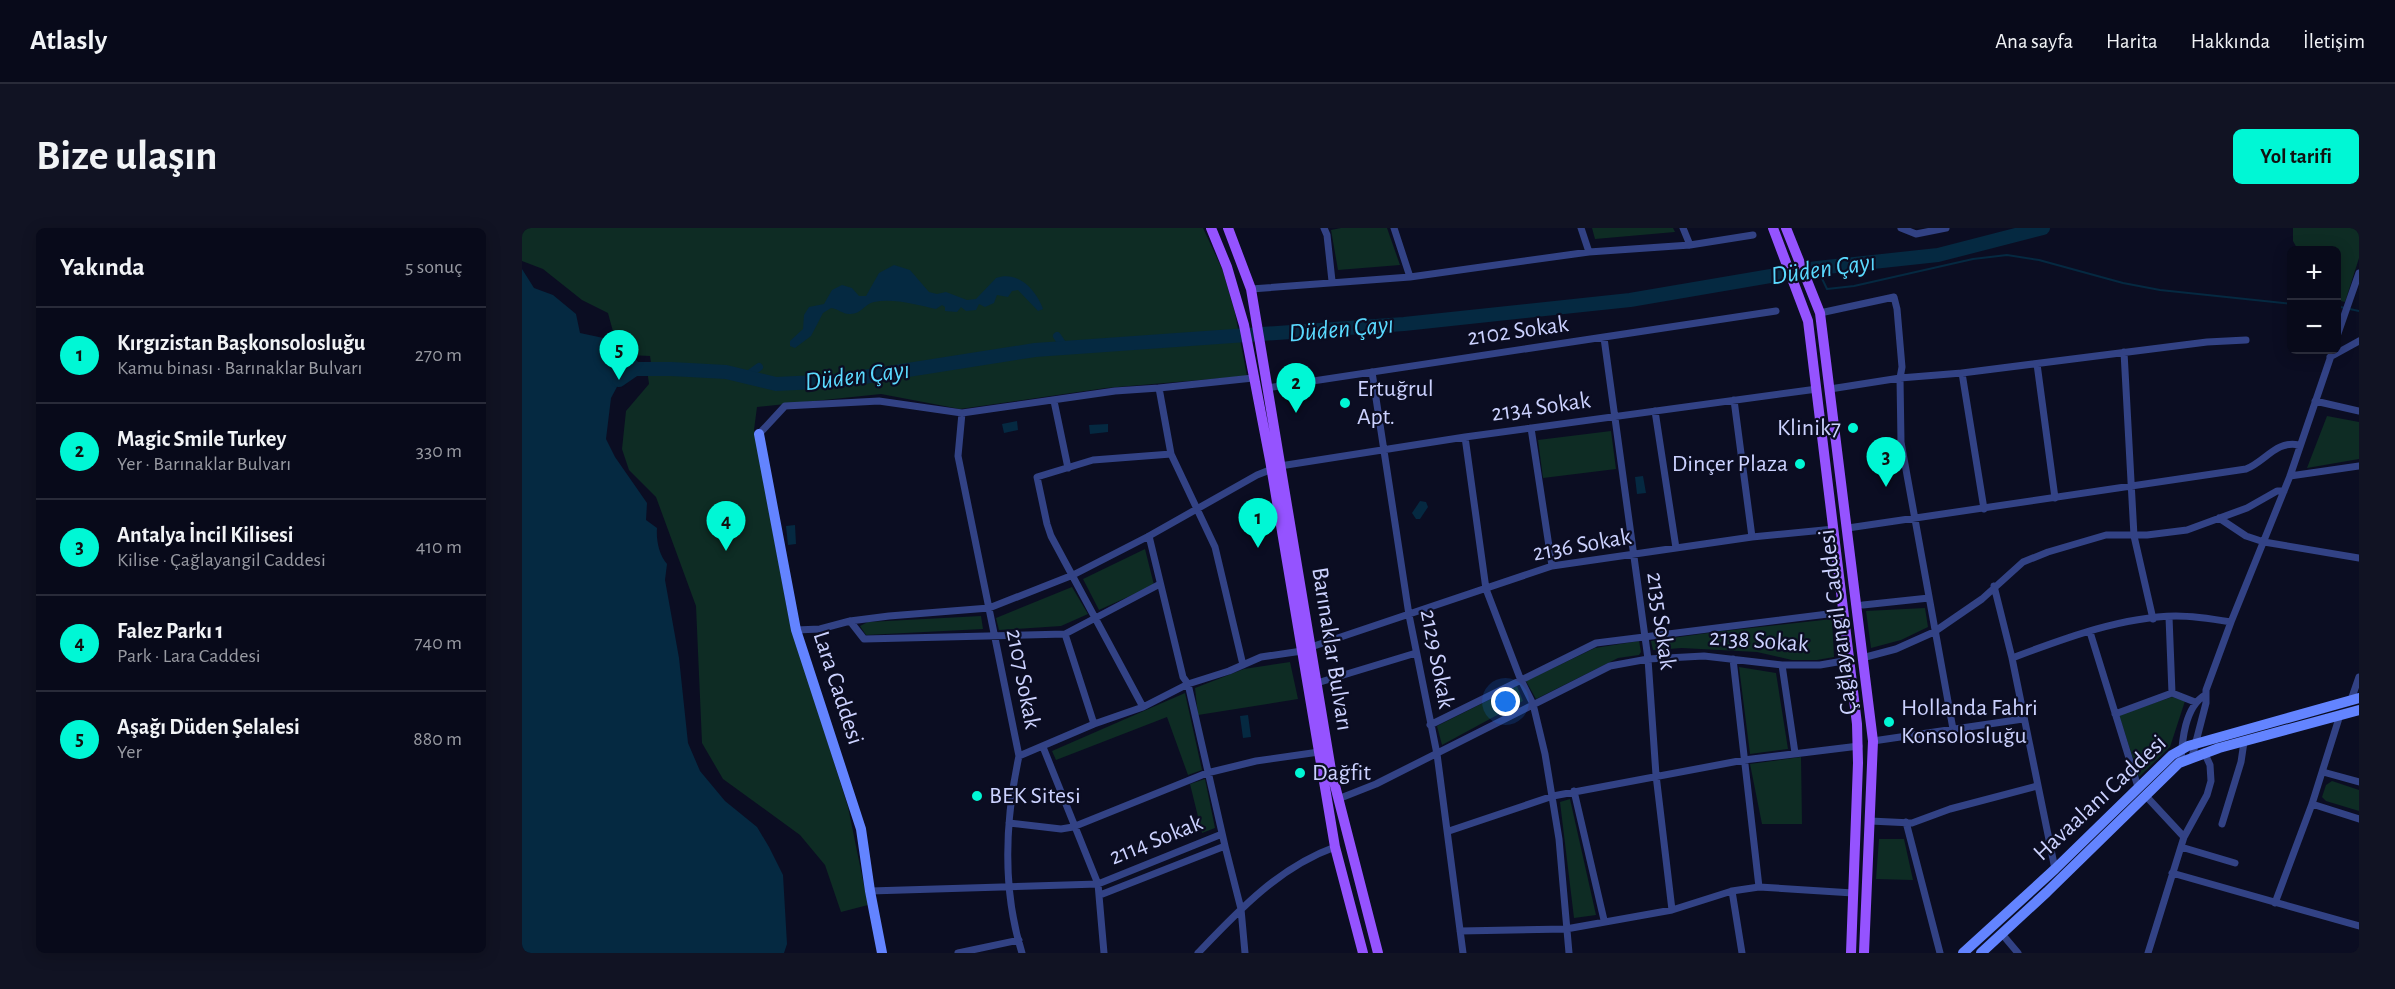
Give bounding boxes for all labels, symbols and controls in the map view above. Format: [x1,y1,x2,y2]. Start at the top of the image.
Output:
text: Atlasly [30,27,107,55]
text: Ana sayfa [1995,31,2073,52]
text: Harita [2106,31,2158,52]
text: Hakkında [2191,31,2270,52]
text: İletişim [2303,31,2365,52]
button: Yol tarifi [2233,129,2359,184]
text: Bize ulaşın [36,135,217,177]
map controls [2287,246,2341,354]
button: + [2287,246,2341,300]
water label: Düden Çayı [1769,249,1877,289]
text: Yakında [60,254,145,280]
text: 5 sonuç [405,257,462,277]
button: − [2287,300,2341,354]
water label: Düden Çayı [1287,311,1395,347]
street label: 2102 Sokak [1466,312,1570,350]
pin: 5 [600,330,638,380]
text: Kırgızistan Başkonsolosluğu [117,332,365,354]
text: 1 [76,345,83,365]
text: 270 m [415,345,462,365]
water label: Düden Çayı [803,357,911,395]
text: Kamu binası · Barınaklar Bulvarı [117,358,362,378]
pin: 2 [1276,364,1316,413]
place label: Ertuğrul Apt. [1357,377,1434,429]
street label: 2134 Sokak [1490,388,1592,426]
marker: Ertuğrul Apt. [1338,396,1352,410]
place label: Klinik7 [1777,416,1841,440]
marker: Klinik7 [1846,421,1860,435]
text: Magic Smile Turkey [117,428,286,450]
pin: 3 [1866,438,1906,487]
text: 2 [75,441,84,461]
text: 330 m [416,441,462,461]
place label: Dinçer Plaza [1672,452,1788,476]
text: Yer · Barınaklar Bulvarı [117,454,291,474]
marker: Dinçer Plaza [1793,457,1807,471]
pin: 1 [1238,498,1278,548]
pin: 4 [706,502,746,551]
text: Antalya İncil Kilisesi [117,524,293,546]
street label: 2136 Sokak [1531,525,1633,565]
street label: Çağlayangil Caddesi [1815,528,1861,716]
text: 3 [75,537,84,557]
text: 410 m [416,537,462,557]
text: Kilise · Çağlayangil Caddesi [117,550,326,570]
street label: Barınaklar Bulvarı [1307,565,1357,733]
street label: 2135 Sokak [1642,571,1680,671]
street label: 2129 Sokak [1416,607,1458,711]
text: Falez Parkı 1 [117,620,223,642]
street label: 2138 Sokak [1709,626,1810,656]
street label: 2107 Sokak [1002,627,1044,731]
street label: Lara Caddesi [808,628,868,748]
text: 4 [74,633,85,653]
text: 740 m [414,633,462,653]
text: Park · Lara Caddesi [117,646,261,666]
your location [1491,687,1520,716]
place label: Hollanda Fahri Konsolosluğu [1901,696,2038,748]
marker: Hollanda Fahri Konsolosluğu [1882,715,1896,729]
text: Aşağı Düden Şelalesi [117,716,300,738]
text: 5 [75,729,84,749]
text: 880 m [413,729,462,749]
street label: Havaalanı Caddesi [2029,731,2171,865]
text: Yer [117,742,142,762]
place label: Dağfit [1312,761,1371,785]
marker: Dağfit [1293,766,1307,780]
place label: BEK Sitesi [989,784,1081,808]
marker: BEK Sitesi [970,789,984,803]
street label: 2114 Sokak [1106,810,1206,869]

